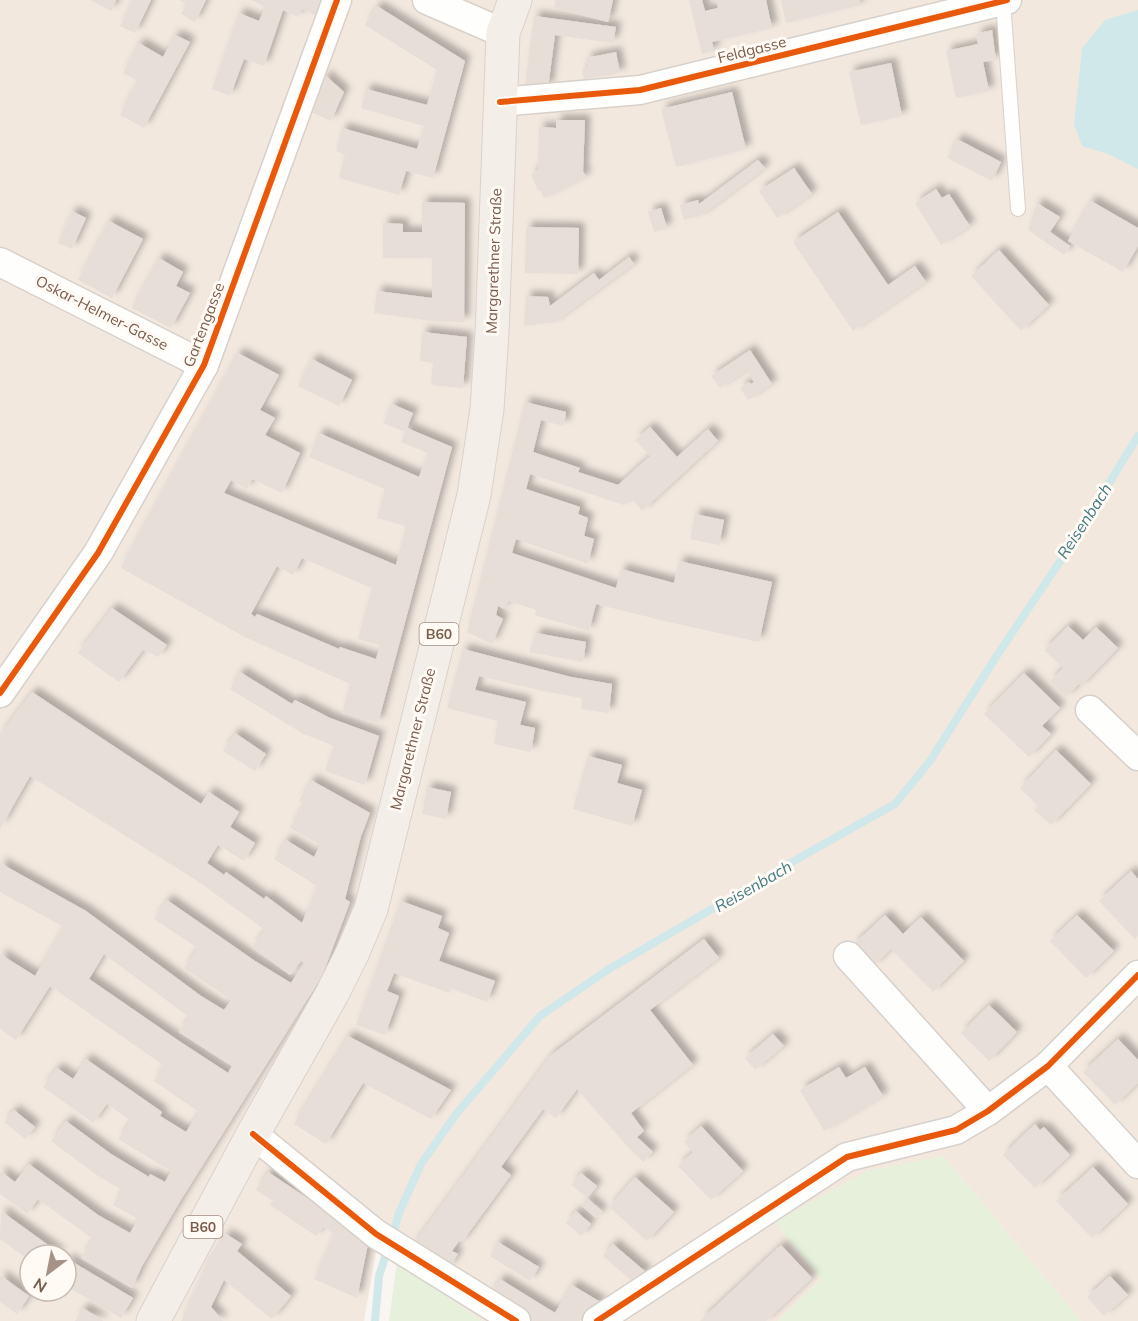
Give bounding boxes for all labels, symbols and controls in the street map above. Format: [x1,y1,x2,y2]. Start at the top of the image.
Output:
street label: Feldgasse [716,32,788,67]
street label: Margarethner Straße [481,188,506,334]
street label: Oskar-Helmer-Gasse [33,271,172,354]
street label: Gartengasse [179,280,228,370]
water label: Reisenbach [1052,480,1116,562]
road number: B60 [420,623,458,645]
street label: Margarethner Straße [386,666,439,812]
water label: Reisenbach [711,856,795,916]
road number: B60 [184,1216,222,1238]
north arrow [18,1243,78,1303]
text: N [30,1274,50,1297]

